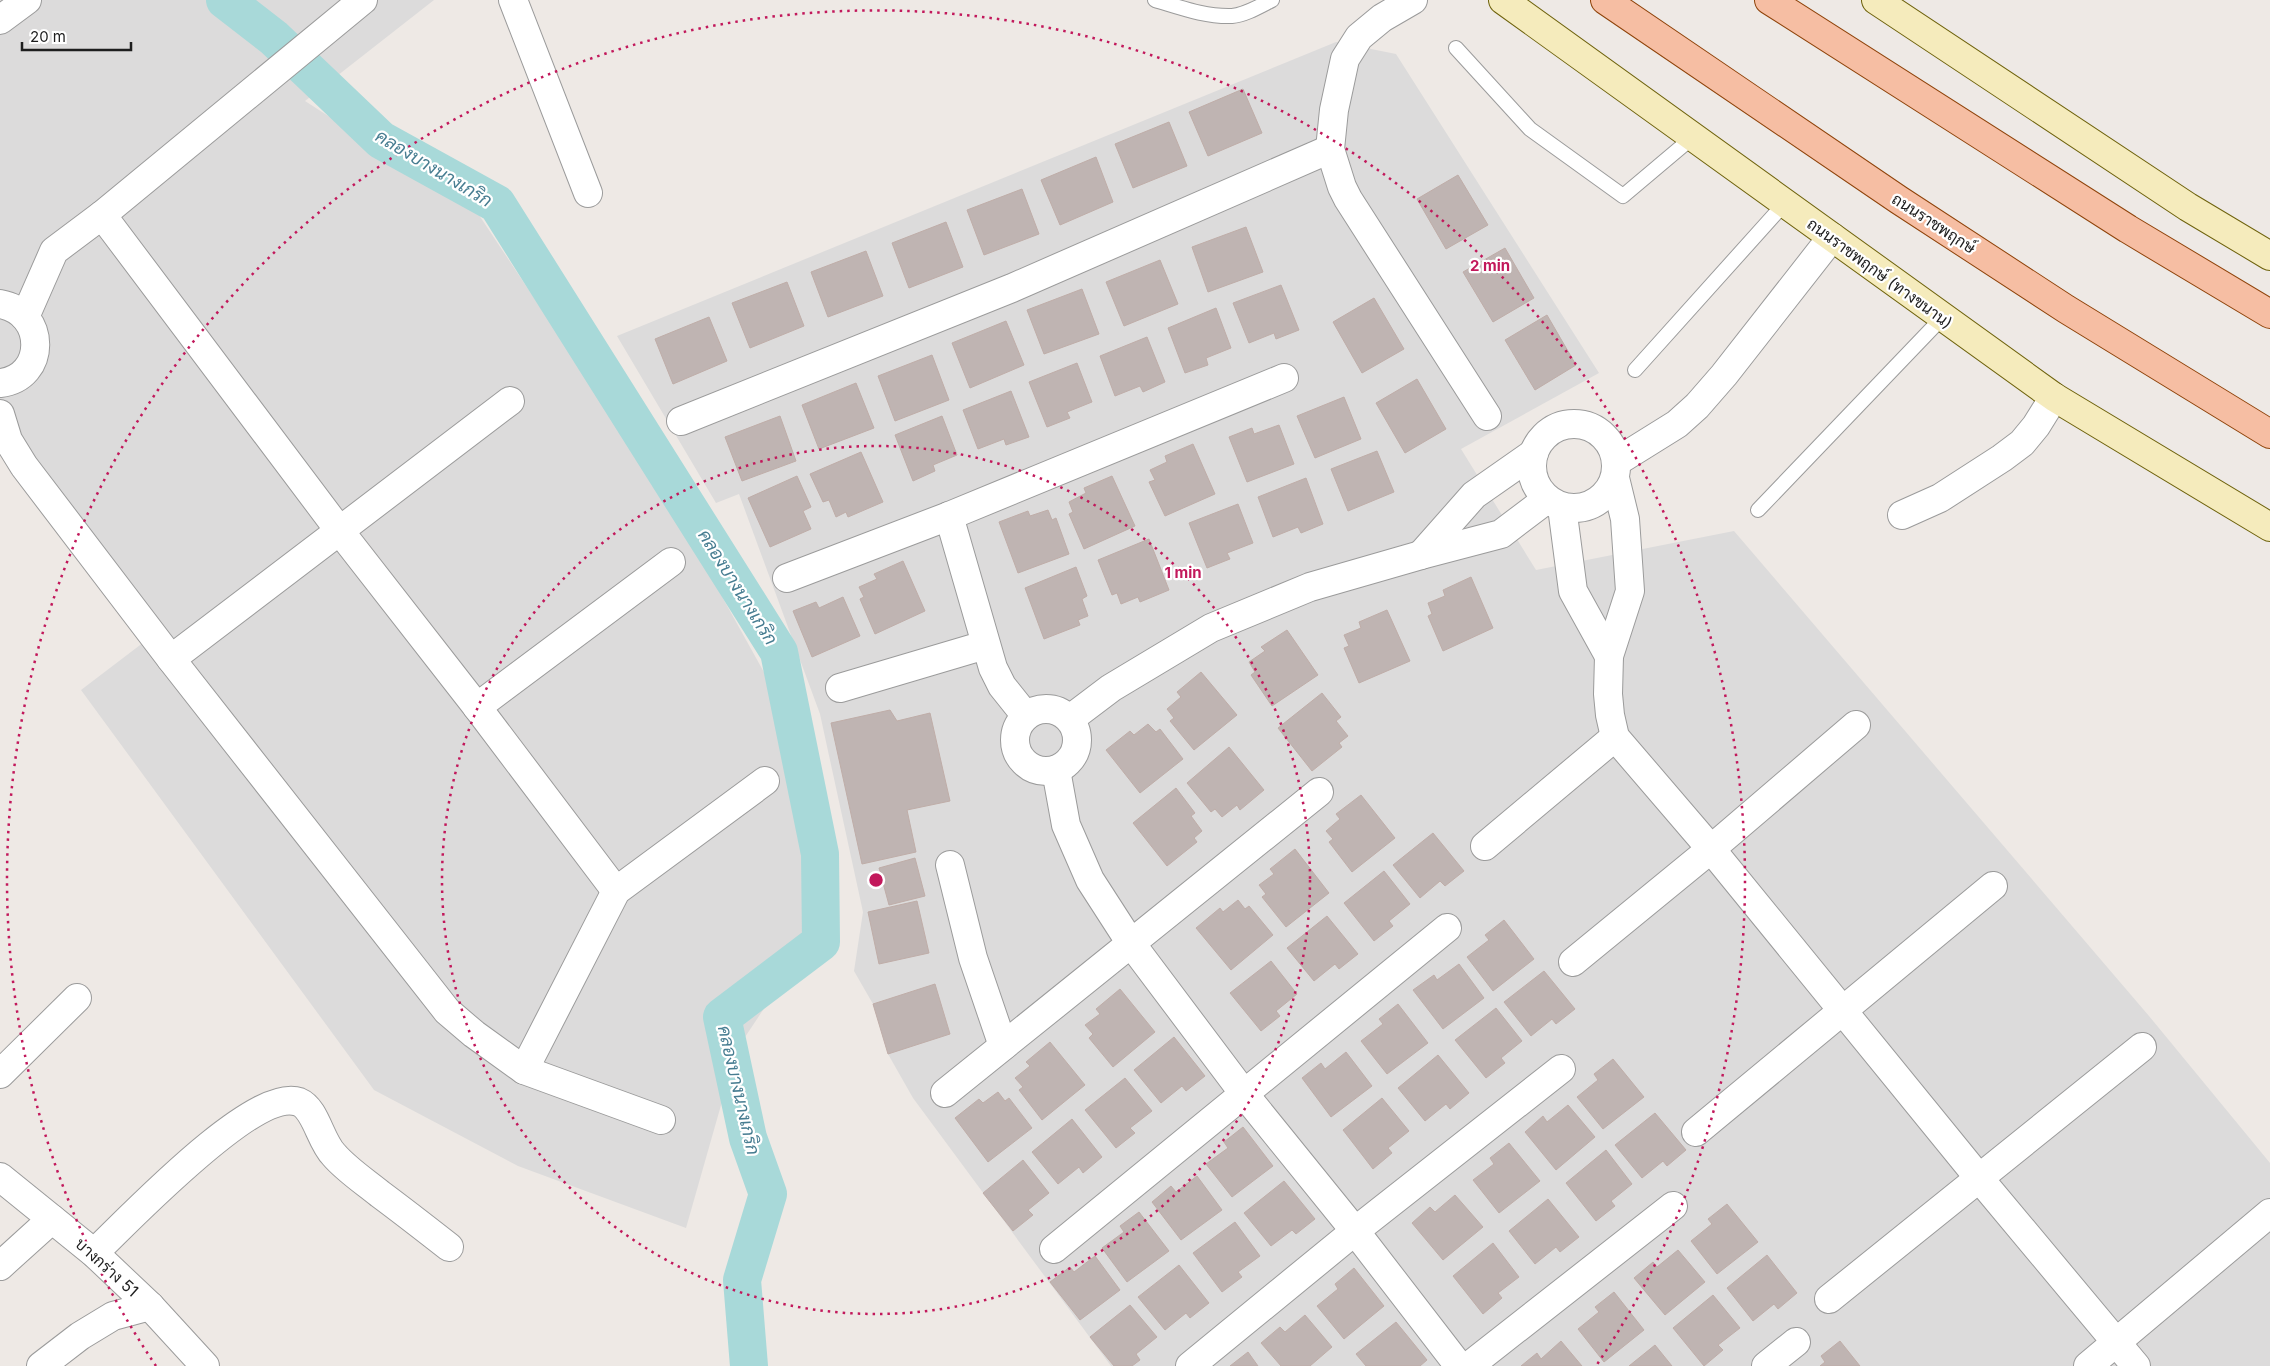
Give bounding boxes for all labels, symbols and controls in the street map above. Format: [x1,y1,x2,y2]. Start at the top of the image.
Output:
scale bar [22,20,131,52]
text: 20 m [30,27,66,46]
water label: คลองบางนางเกริก [372,125,496,211]
street label: ถนนราชพฤกษ์ [1888,187,1981,258]
street label: ถนนราชพฤกษ์ (ทางขนาน) [1803,212,1958,333]
text: 2 min [1470,256,1510,275]
water label: คลองบางนางเกริก [694,525,782,649]
text: 1 min [1164,563,1202,582]
centre of rings [867,871,885,889]
water label: คลองบางนางเกริก [714,1023,764,1157]
street label: บางกร่าง 51 [71,1233,143,1301]

